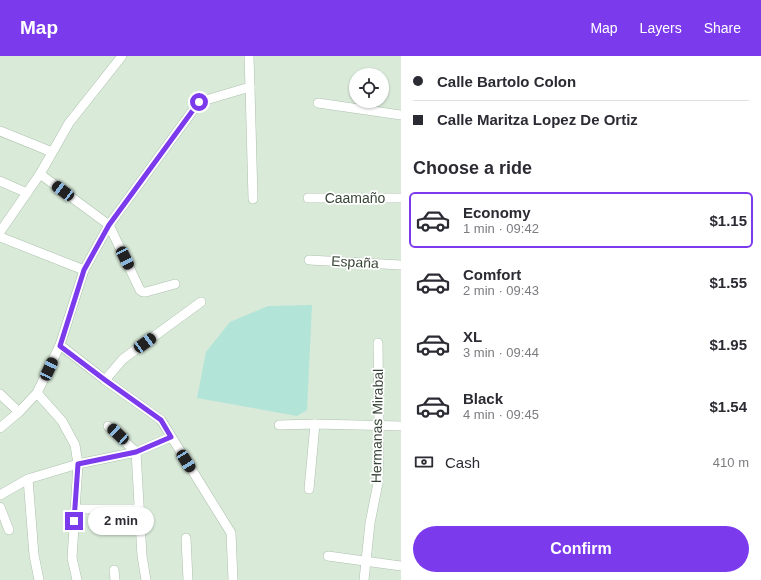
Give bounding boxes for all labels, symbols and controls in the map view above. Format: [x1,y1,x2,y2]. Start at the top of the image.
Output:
text: Map [20,17,58,38]
text: Map [590,20,618,36]
text: Layers [640,20,682,36]
text: Share [704,20,741,36]
map controls [349,68,389,108]
button: locate [349,68,389,108]
text: Calle Bartolo Colon [437,73,576,90]
route start [190,93,208,111]
text: Calle Maritza Lopez De Ortiz [437,111,638,128]
text: Choose a ride [413,158,532,178]
car [50,179,76,203]
street label: Caamaño [325,190,386,206]
icon: car [415,202,451,238]
text: Economy [463,204,531,221]
text: $1.15 [709,212,747,229]
text: 1 min · 09:42 [463,221,539,236]
car [114,245,136,271]
street label: España [331,253,379,271]
icon: car [415,264,451,300]
text: Comfort [463,266,521,283]
text: $1.55 [709,274,747,291]
text: 2 min · 09:43 [463,283,539,298]
icon: car [415,326,451,362]
text: XL [463,328,482,345]
car [132,331,158,355]
text: $1.95 [709,336,747,353]
text: 3 min · 09:44 [463,345,539,360]
car [38,356,60,382]
street label: Hermanas Mirabal [368,369,386,483]
icon: car [415,388,451,424]
text: Black [463,390,503,407]
text: $1.54 [709,398,747,415]
text: 4 min · 09:45 [463,407,539,422]
car [105,421,131,447]
car [175,448,197,474]
icon: cash [413,451,435,473]
text: Cash [445,454,480,471]
text: 410 m [713,455,749,470]
callout: 2 min [88,507,154,535]
route end [65,512,83,530]
text: 2 min [104,513,138,528]
button: Confirm [413,526,749,572]

